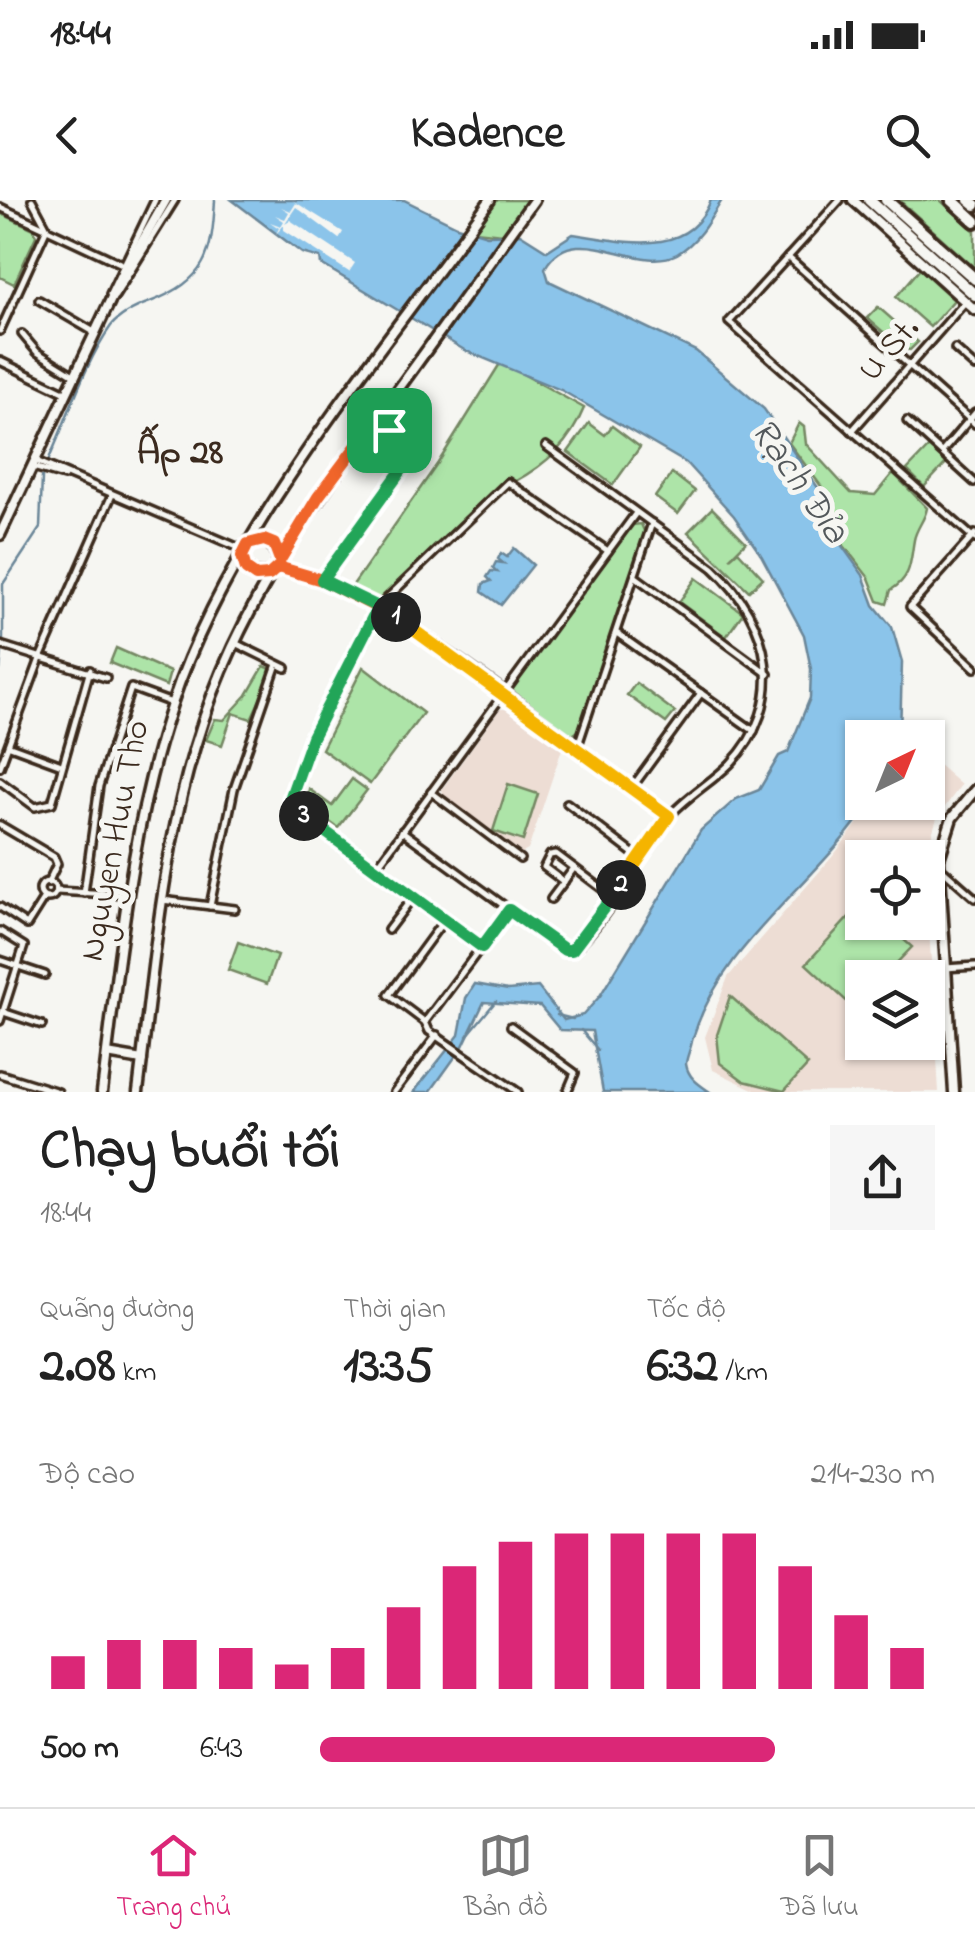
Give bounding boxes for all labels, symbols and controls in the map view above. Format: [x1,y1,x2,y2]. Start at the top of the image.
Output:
text: 18:44 [50,7,111,63]
text: Kadence [411,102,564,168]
icon: back [40,108,95,163]
icon: search [880,108,935,163]
street label: U St. [847,306,933,394]
pin [347,388,432,473]
icon: arrive [362,403,417,458]
water label: Rạch Đỉa [735,408,862,556]
district label: Ấp 28 [137,423,223,482]
pin: 1 [371,592,421,642]
text: 1 [392,596,400,637]
street label: Nguyen Huu Tho [68,716,164,966]
north arrow [845,720,945,820]
map controls [845,720,945,1060]
pin: 3 [279,791,329,841]
text: 3 [298,795,310,836]
button: locate [845,840,945,940]
pin: 2 [596,860,646,910]
text: 2 [614,864,628,905]
button: layers [845,960,945,1060]
text: Chạy buổi tối [40,1113,340,1193]
button: share [830,1125,935,1230]
text: 18:44 [40,1191,91,1238]
text: Quãng đường [40,1290,194,1331]
text: Thời gian [343,1290,446,1331]
text: Tốc độ [647,1290,725,1331]
text: 2.08 [40,1331,115,1404]
text: 13:35 [343,1331,433,1404]
text: 6:32 [647,1331,718,1404]
text: km [115,1353,156,1394]
text: /km [718,1353,768,1394]
text: Độ cao [40,1452,135,1499]
text: 214–230 m [811,1452,935,1499]
text: 500 m [40,1726,119,1773]
text: 6:43 [200,1726,243,1773]
tab: Trang chủ [116,1828,231,1929]
tab: Bản đồ [464,1828,548,1929]
tab: Đã lưu [780,1828,859,1929]

